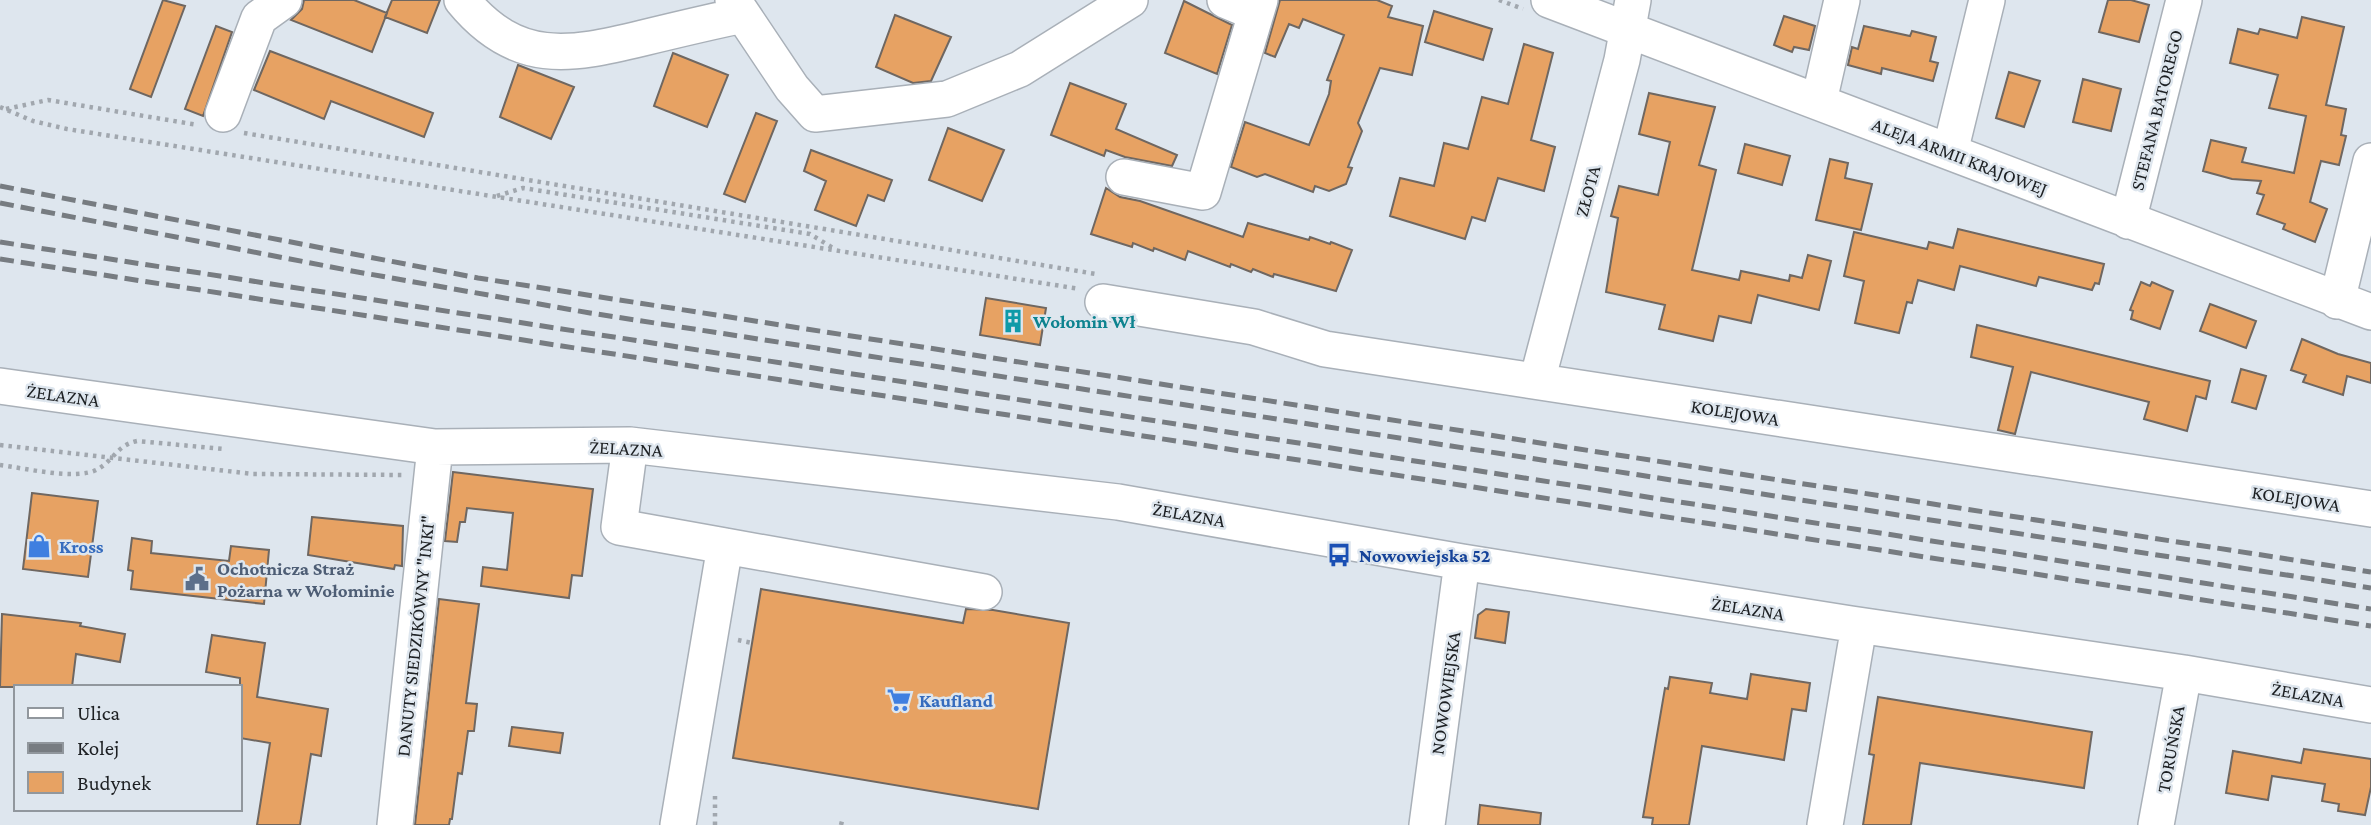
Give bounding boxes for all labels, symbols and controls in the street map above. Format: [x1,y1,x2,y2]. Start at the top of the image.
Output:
street label: STEFANA BATOREGO [2126,28,2187,193]
street label: ALEJA ARMII KRAJOWEJ [1869,113,2051,200]
street label: ZŁOTA [1571,163,1604,219]
building icon: Wołomin Wł [999,307,1027,335]
place label: Wołomin Wł [1032,311,1136,332]
street label: ŻELAZNA [25,380,101,411]
street label: KOLEJOWA [1689,395,1781,430]
street label: ŻELAZNA [589,436,663,461]
street label: KOLEJOWA [2250,481,2342,516]
street label: ŻELAZNA [1151,498,1227,531]
street label: DANUTY SIEDZIKÓWNY "INKI" [392,514,439,758]
shop icon: Kross [25,532,53,560]
place label: Kross [59,536,104,557]
bus stop icon: Nowowiejska 52 [1325,541,1353,569]
place label: Nowowiejska 52 [1359,545,1491,567]
place label: Ochotnicza Straż Pożarna w Wołominie [217,558,395,601]
public building icon: Ochotnicza Straż Pożarna w Wołominie [183,565,211,593]
street label: ŻELAZNA [1710,592,1786,625]
street label: NOWOWIEJSKA [1426,630,1465,756]
street label: ŻELAZNA [2270,678,2346,711]
legend [14,685,242,811]
supermarket icon: Kaufland [885,686,913,714]
place label: Kaufland [919,690,994,711]
text: Ulica [77,701,120,725]
street label: TORUŃSKA [2152,704,2189,794]
text: Kolej [77,736,119,760]
text: Budynek [77,771,151,795]

